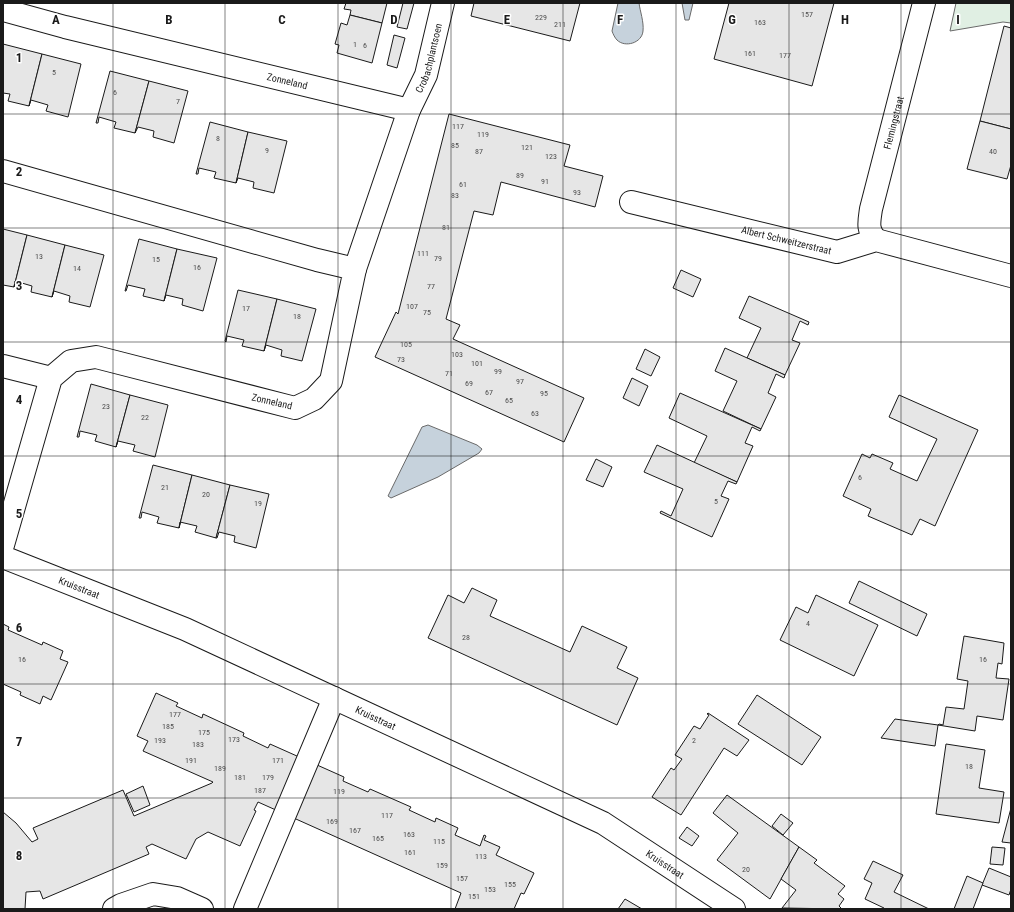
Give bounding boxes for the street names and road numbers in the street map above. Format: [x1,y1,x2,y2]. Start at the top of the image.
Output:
street label: Crobachplantsoen [413,22,444,95]
street label: Zonneland [266,71,309,91]
street label: Flemingstraat [882,95,906,150]
street label: Albert Schweitzerstraat [740,224,833,256]
street label: Zonneland [250,391,293,412]
street label: Kruisstraat [57,575,101,601]
street label: Kruisstraat [354,704,397,732]
street label: Kruisstraat [644,848,686,881]

